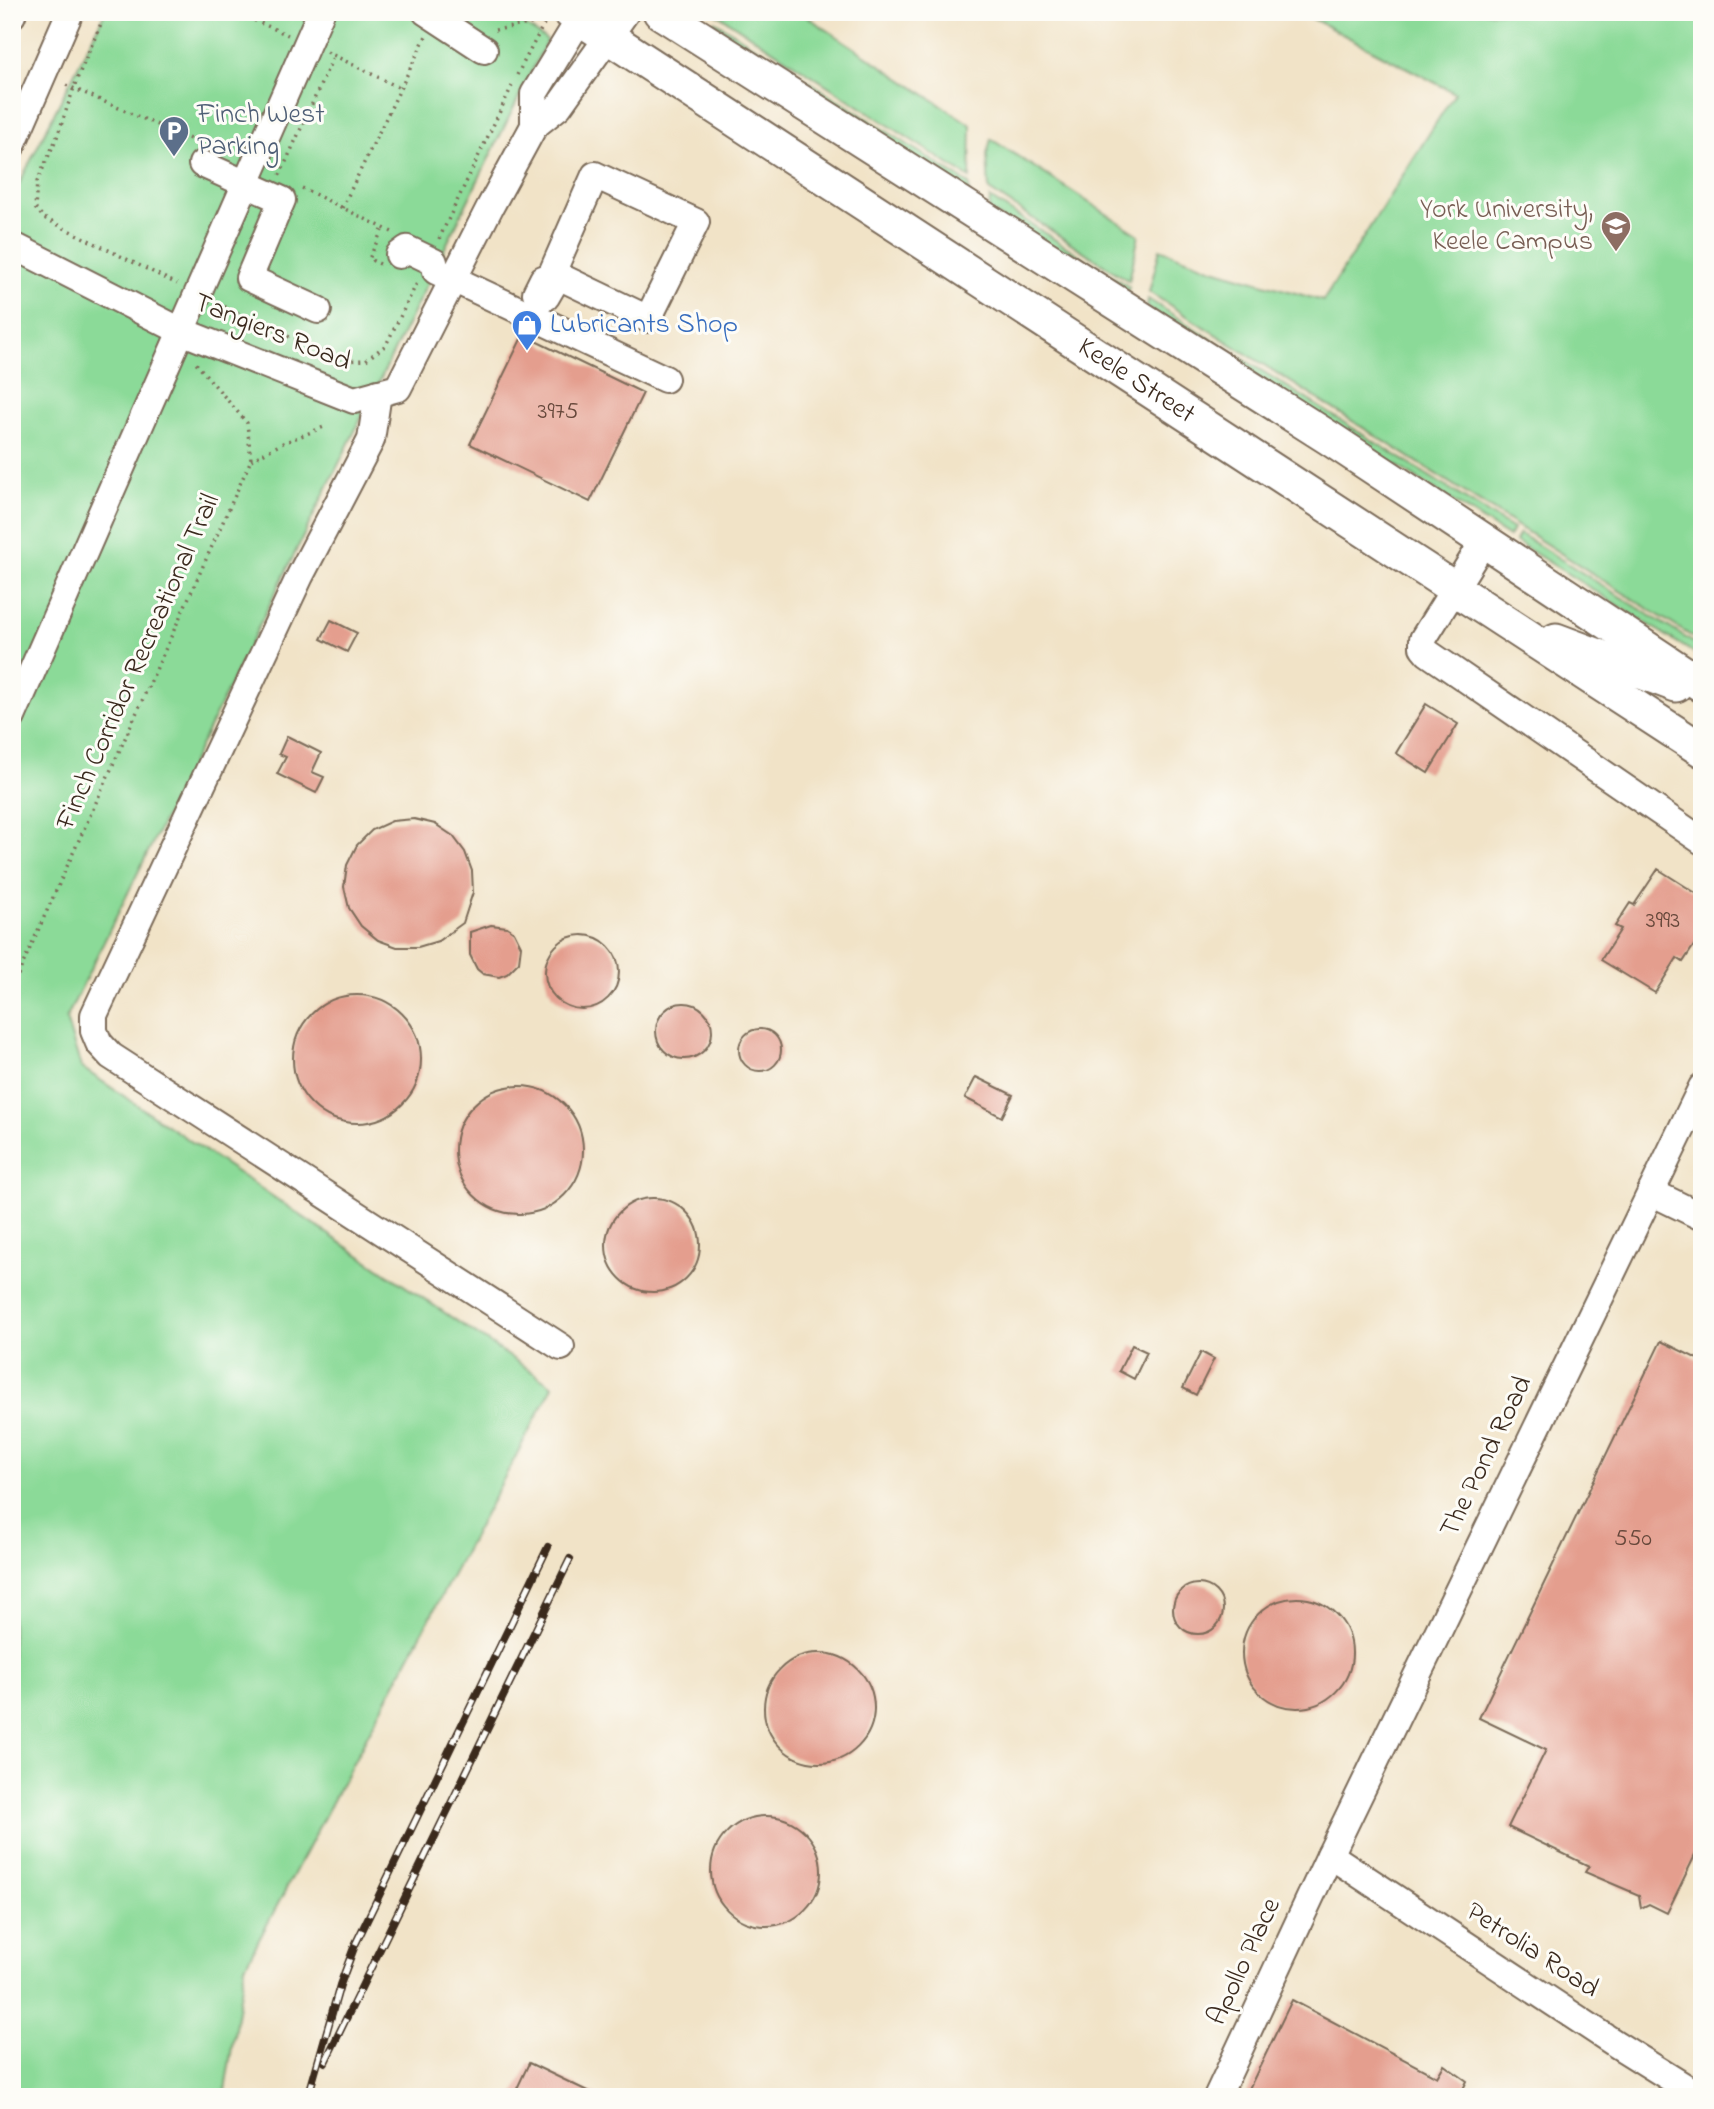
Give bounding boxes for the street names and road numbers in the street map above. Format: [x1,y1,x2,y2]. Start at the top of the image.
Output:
street label: Tangiers Road [187,283,357,383]
street label: Keele Street [1069,328,1203,435]
street label: Finch Corridor Recreational Trail [46,487,232,838]
street label: The Pond Road [1430,1369,1544,1545]
street label: Apollo Place [1198,1891,1293,2033]
street label: Petrolia Road [1457,1893,1607,2010]

